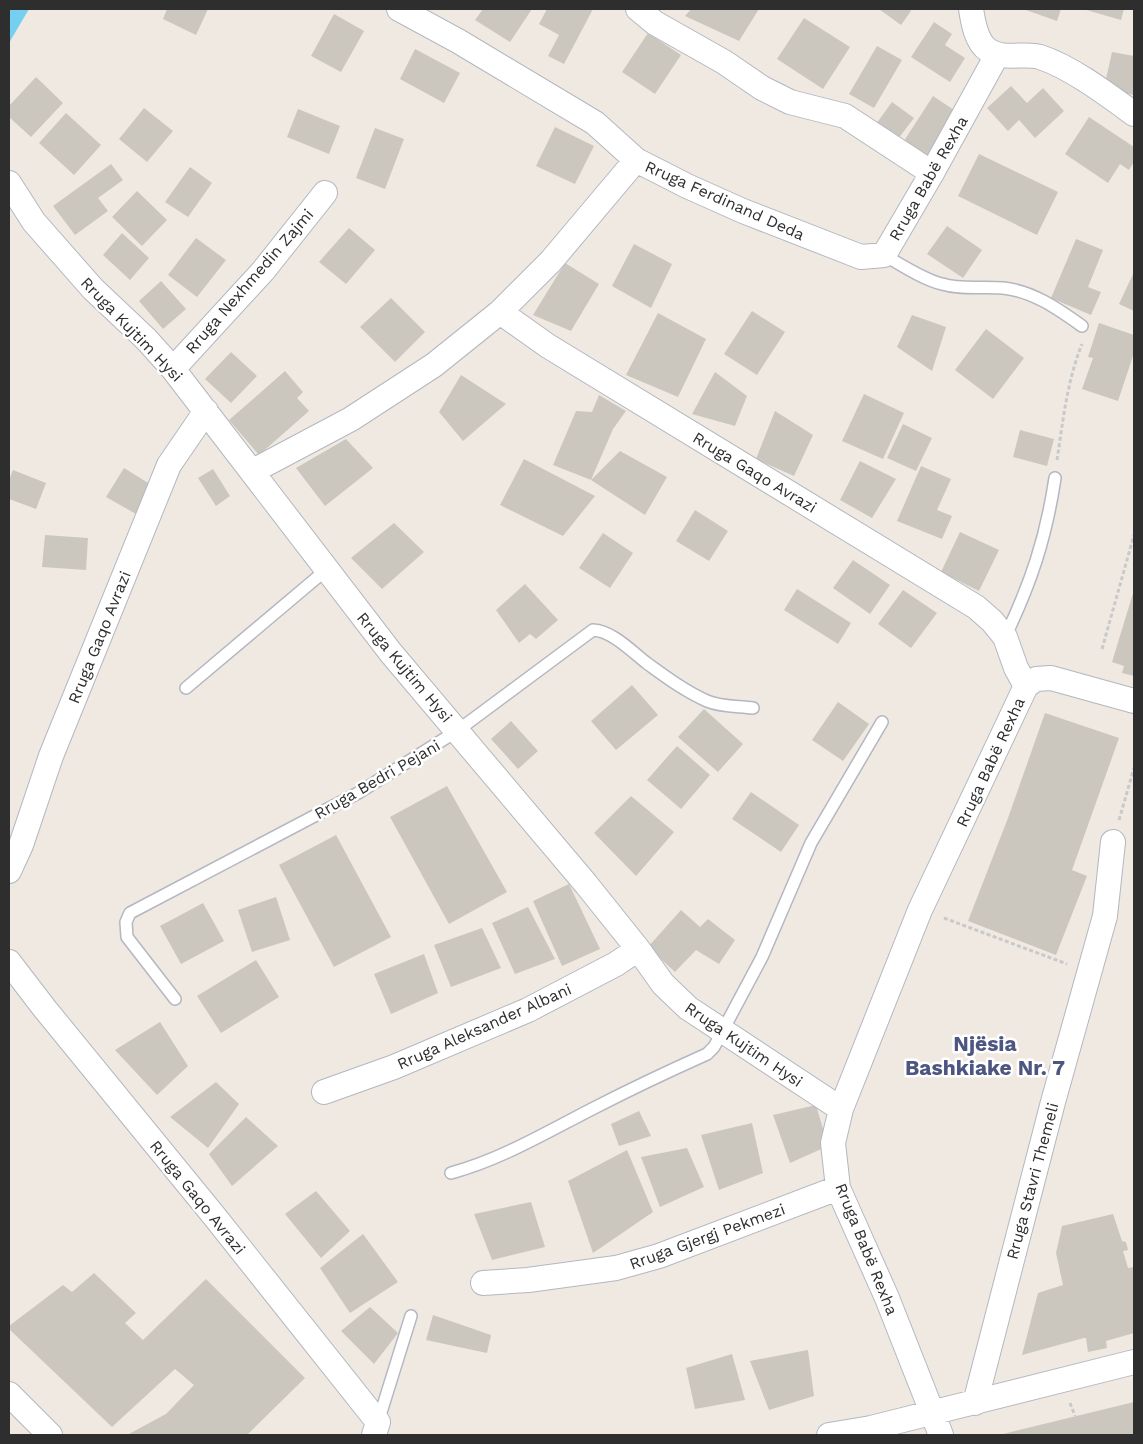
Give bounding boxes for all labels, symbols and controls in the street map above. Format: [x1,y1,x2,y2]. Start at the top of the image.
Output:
street label: Rruga Babë Rexha [885,113,972,244]
street label: Rruga Ferdinand Deda [642,157,807,244]
street label: Rruga Nexhmedin Zajmi [181,205,317,358]
street label: Rruga Kujtim Hysi [77,273,186,386]
street label: Rruga Gaqo Avrazi [689,428,820,517]
street label: Rruga Gaqo Avrazi [64,568,135,706]
street label: Rruga Kujtim Hysi [353,608,456,726]
street label: Rruga Babë Rexha [952,694,1029,830]
street label: Rruga Bedri Pejani [311,736,443,823]
street label: Rruga Aleksander Albani [394,979,574,1074]
street label: Rruga Kujtim Hysi [681,998,806,1091]
district label: Njësia Bashkiake Nr. 7 [905,1031,1065,1080]
street label: Rruga Stavri Themeli [1002,1101,1063,1262]
street label: Rruga Gaqo Avrazi [146,1136,249,1258]
street label: Rruga Babë Rexha [831,1180,902,1318]
street label: Rruga Gjergj Pekmezi [627,1199,788,1273]

